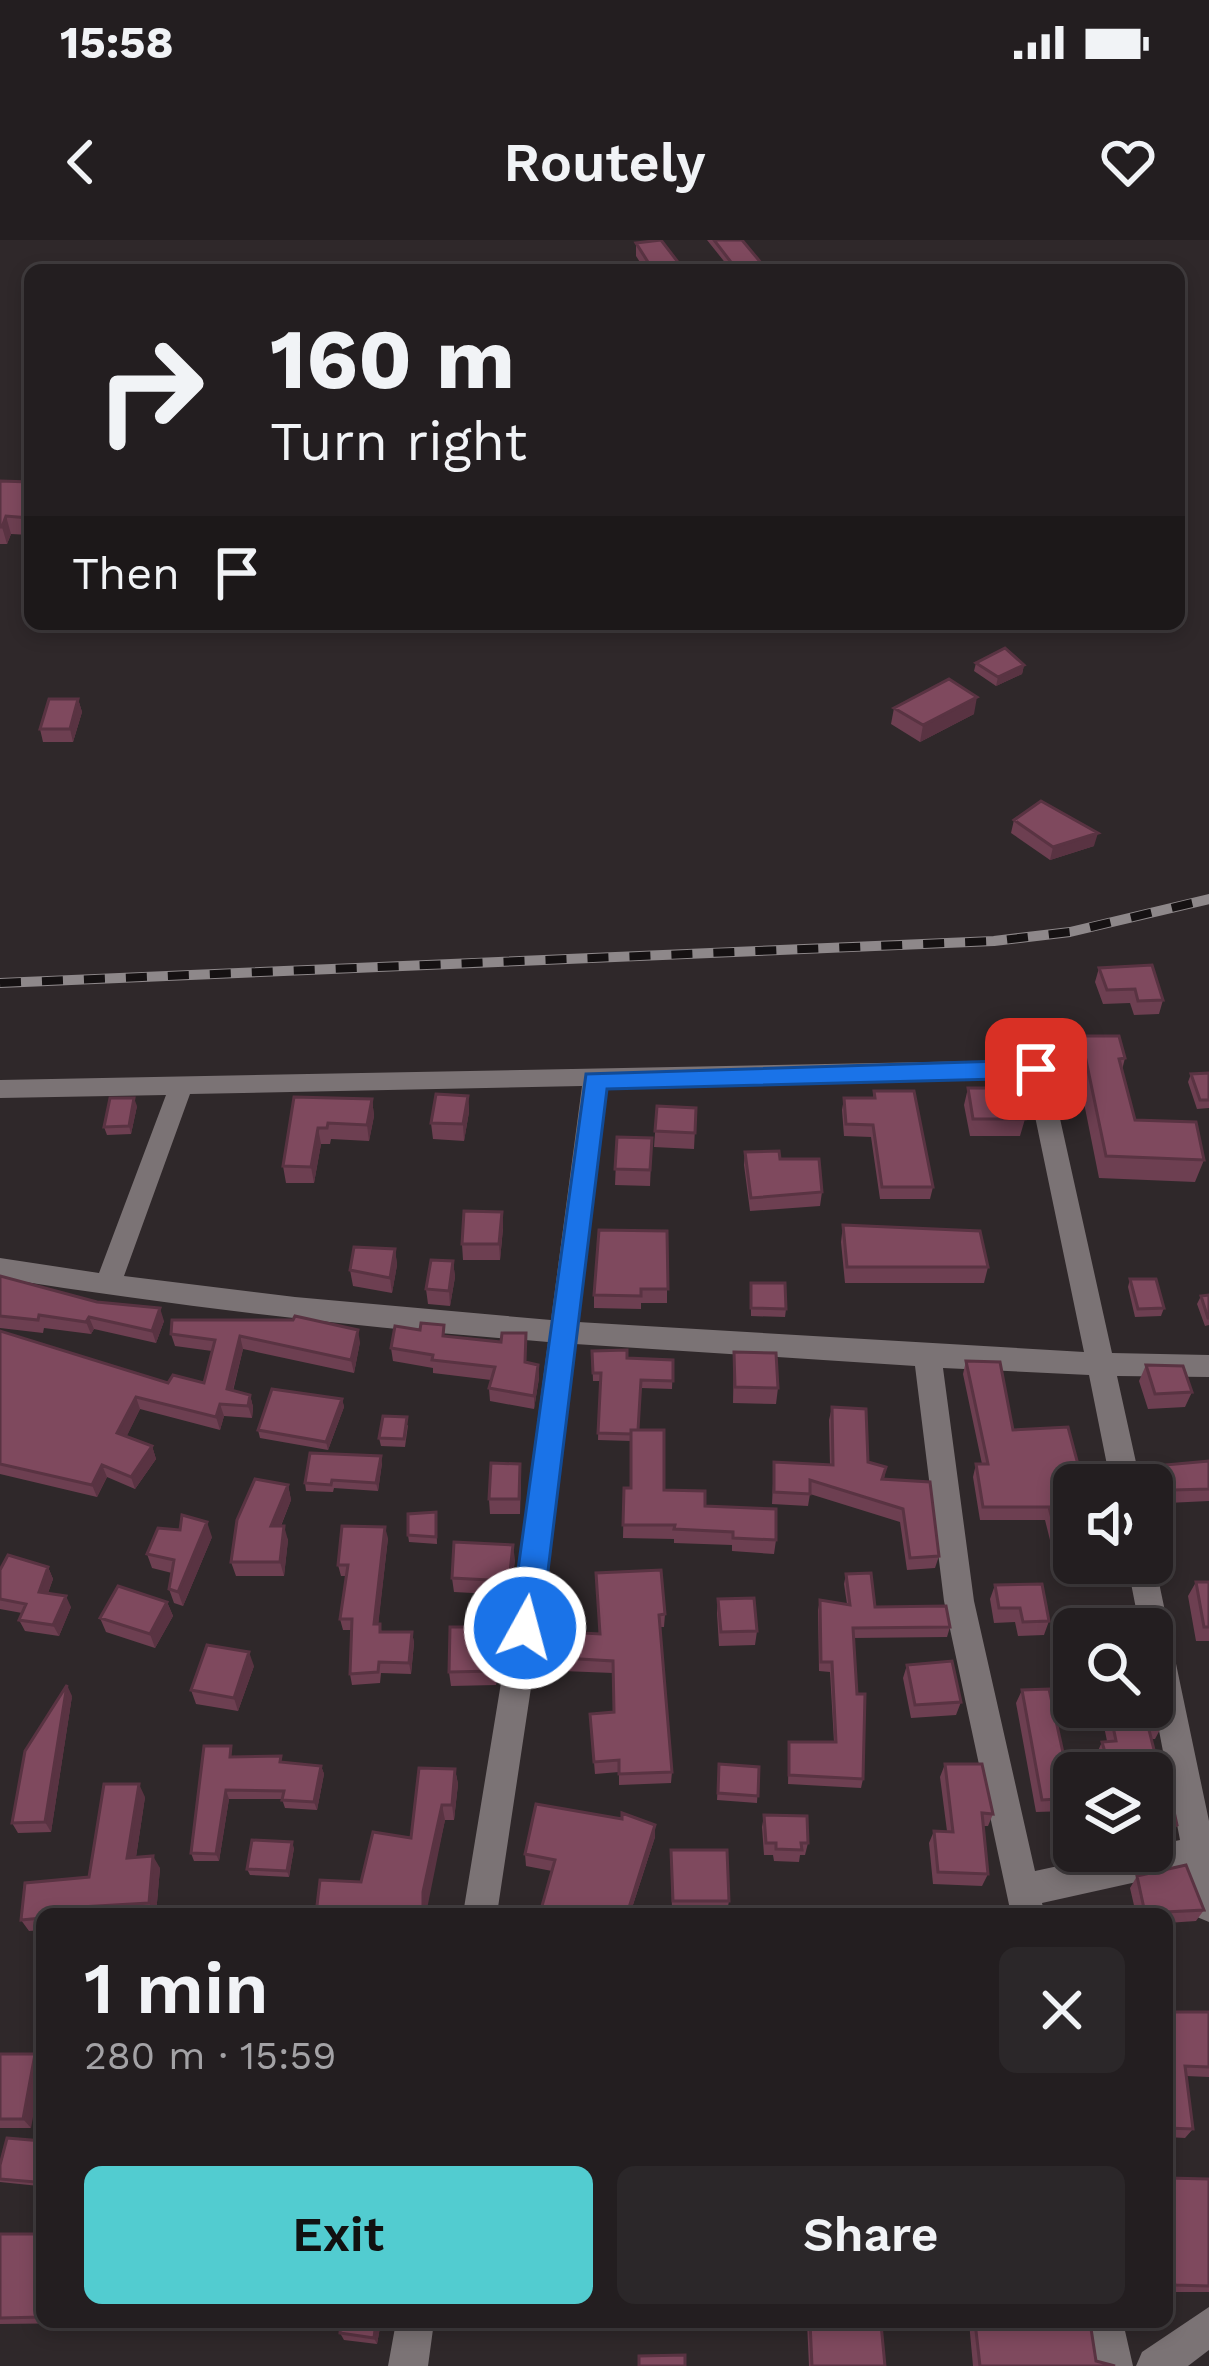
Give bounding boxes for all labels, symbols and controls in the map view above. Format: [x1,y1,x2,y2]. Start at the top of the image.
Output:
text: 15:58 [60,16,174,69]
icon: back [48,129,114,195]
icon: heart [1095,129,1161,195]
text: Routely [503,131,706,194]
text: 160 m [270,310,515,408]
icon: right [72,312,228,468]
text: Turn right [270,410,527,473]
icon: arrive [204,540,270,606]
text: Then [72,547,180,600]
pin [985,1018,1087,1120]
icon: arrive [1003,1036,1069,1102]
map controls [1053,1464,1173,1872]
button: sound [1053,1464,1173,1584]
position arrow [462,1565,588,1691]
button: search [1053,1608,1173,1728]
button: layers [1053,1752,1173,1872]
text: 1 min [84,1946,269,2030]
button: close [999,1947,1125,2073]
text: 280 m · 15:59 [84,2033,336,2078]
button: Exit [84,2166,593,2304]
button: Share [617,2166,1125,2304]

